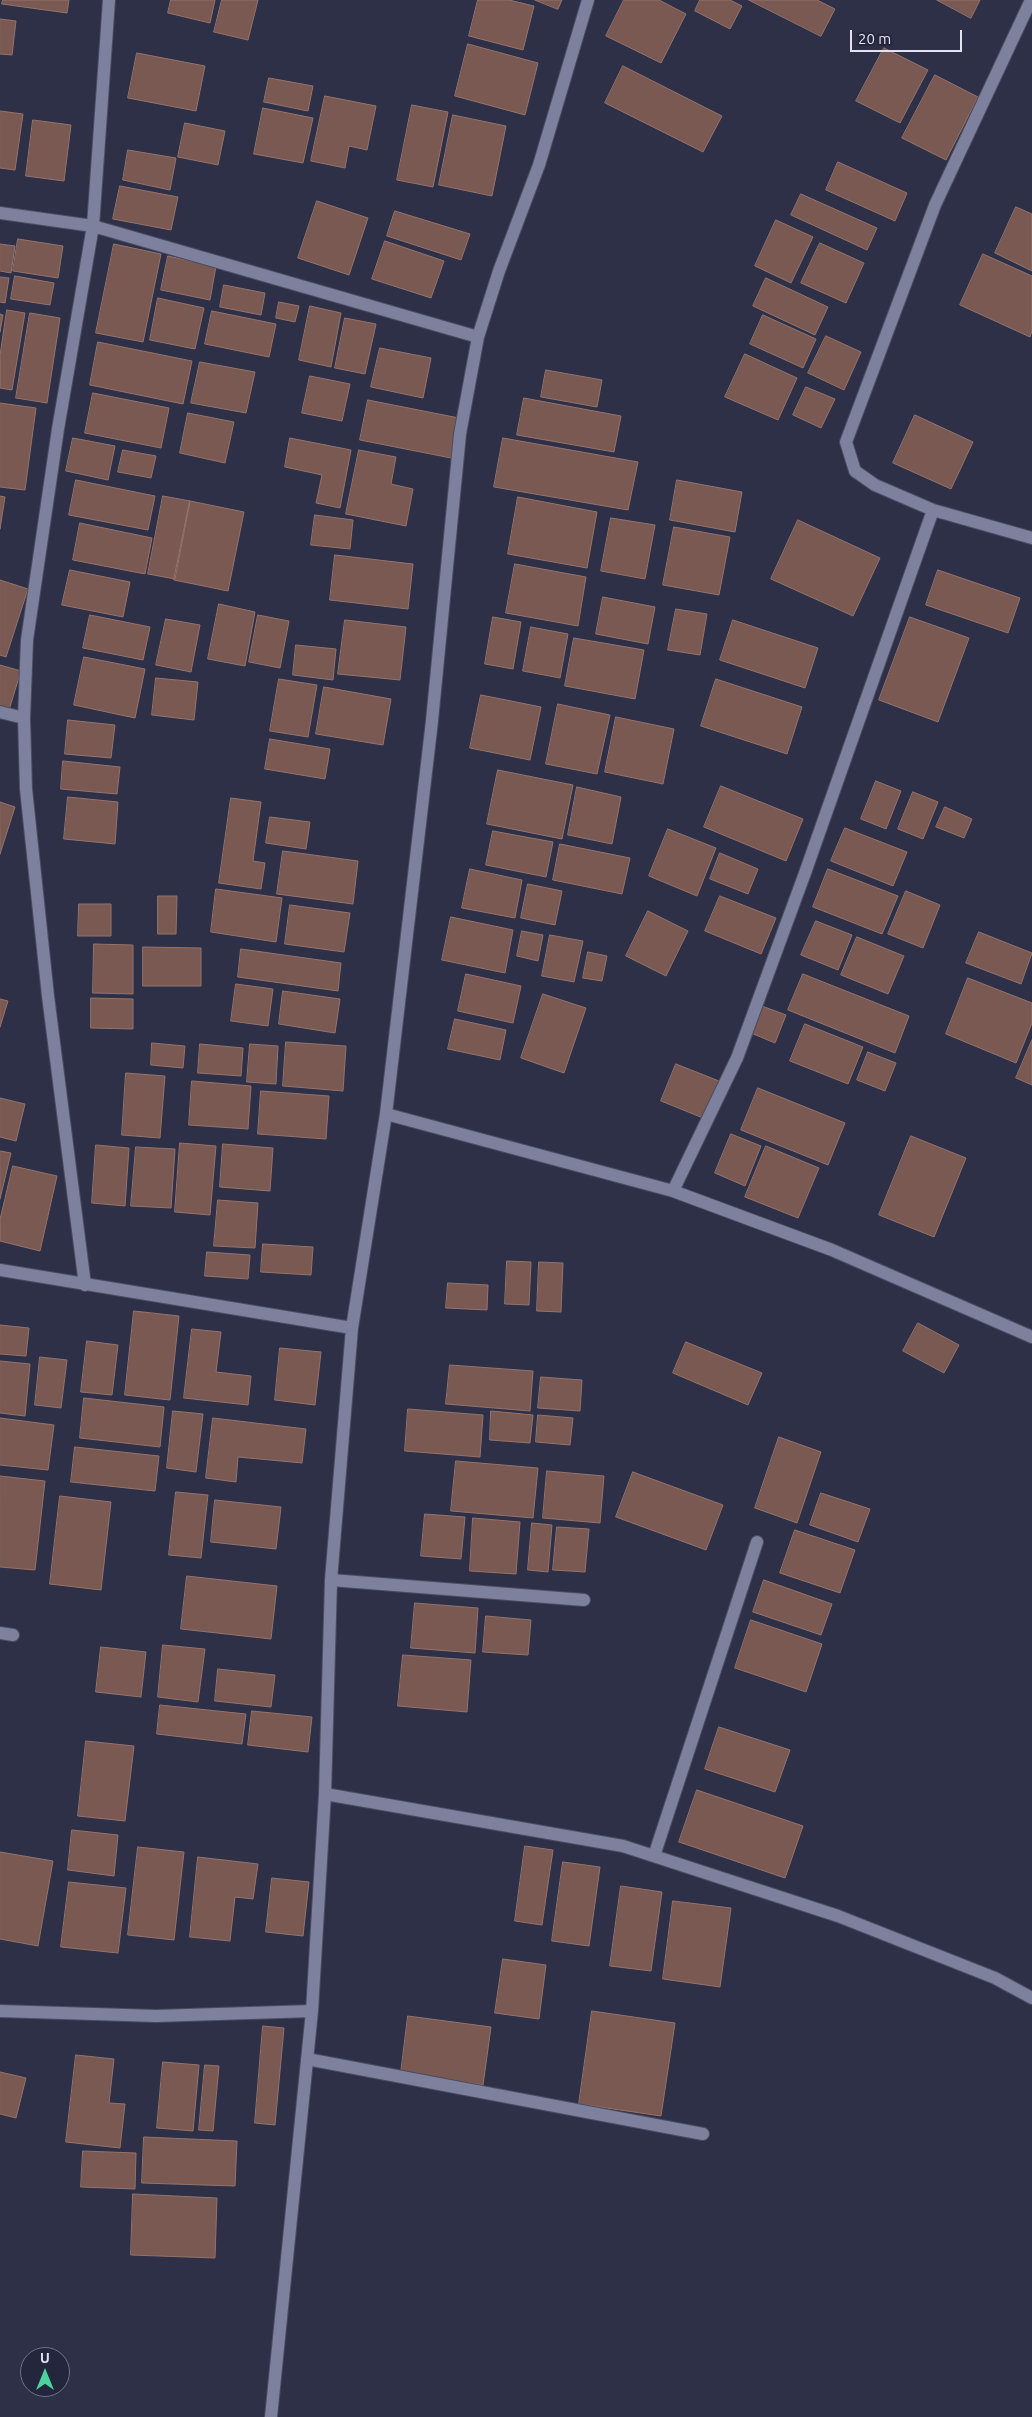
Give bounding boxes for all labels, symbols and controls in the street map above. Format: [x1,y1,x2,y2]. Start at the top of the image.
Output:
scale bar [852,20,964,52]
text: 20 m [858,30,891,47]
north arrow [20,2347,70,2397]
text: U [40,2350,50,2366]

